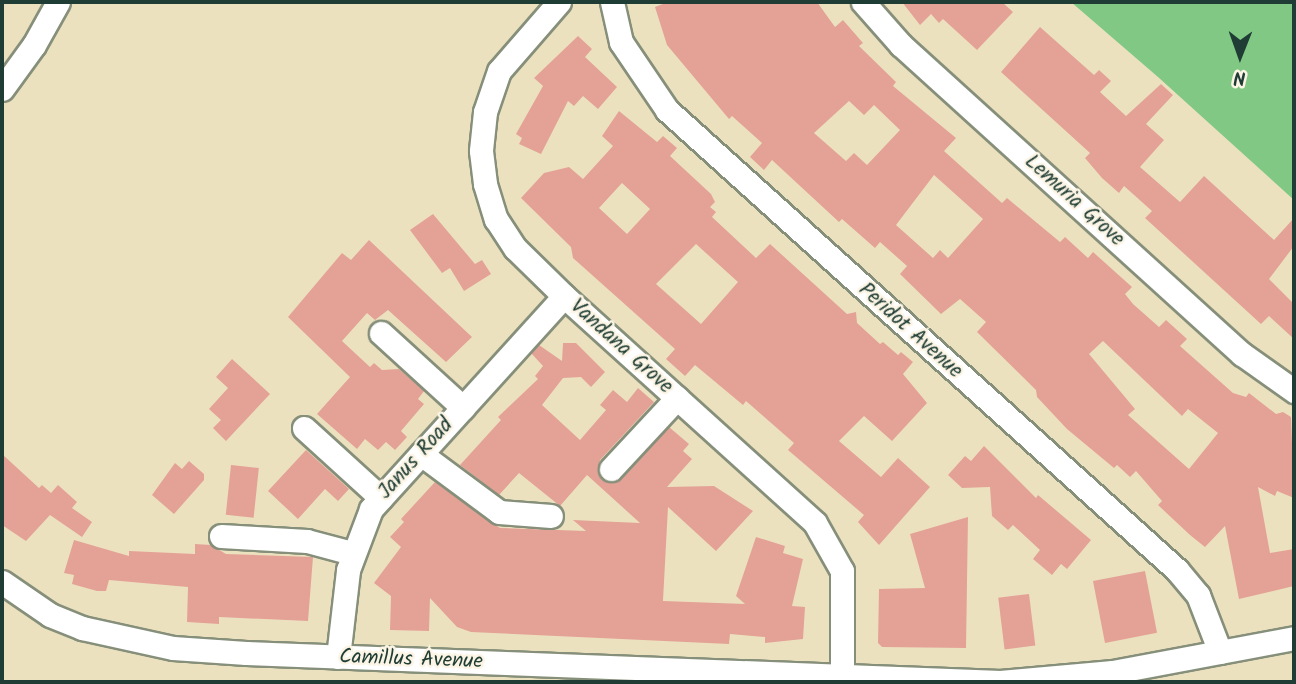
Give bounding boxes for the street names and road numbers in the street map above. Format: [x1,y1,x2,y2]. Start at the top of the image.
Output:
street label: Lemuria Grove [1019,150,1129,252]
street label: Peridot Avenue [853,278,967,384]
street label: Vandana Grove [564,294,678,400]
street label: Janus Road [373,413,459,505]
street label: Camillus Avenue [339,645,483,675]

